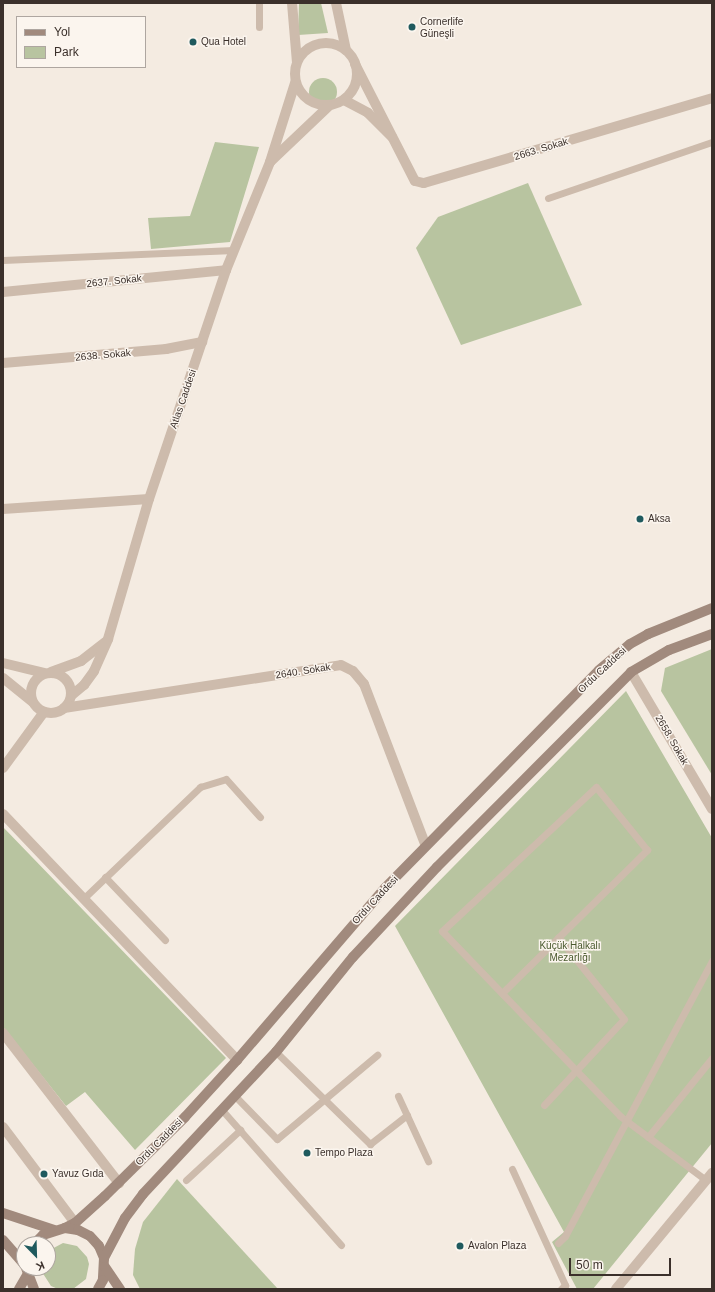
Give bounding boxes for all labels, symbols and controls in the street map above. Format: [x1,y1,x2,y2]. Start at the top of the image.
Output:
place label: Cornerlife Güneşli [420,15,463,38]
legend [16,16,146,68]
marker: Cornerlife Güneşli [407,22,417,32]
text: Yol [54,25,70,39]
place label: Qua Hotel [201,36,246,48]
marker: Qua Hotel [188,37,198,47]
text: Park [54,45,79,59]
street label: 2663. Sokak [513,135,569,163]
street label: 2637. Sokak [86,272,142,290]
street label: 2638. Sokak [75,347,131,363]
street label: Atlas Caddesi [167,368,199,430]
place label: Aksa [648,513,670,525]
marker: Aksa [635,514,645,524]
street label: Ordu Caddesi [575,645,629,695]
street label: 2640. Sokak [275,661,331,681]
street label: 2658. Sokak [653,713,691,767]
street label: Ordu Caddesi [350,873,400,927]
park label: Küçük Halkalı Mezarlığı [539,939,601,962]
street label: Ordu Caddesi [133,1116,185,1168]
place label: Tempo Plaza [315,1147,373,1159]
marker: Tempo Plaza [302,1148,312,1158]
place label: Yavuz Gıda [52,1168,104,1180]
marker: Yavuz Gıda [39,1169,49,1179]
north arrow [16,1236,56,1276]
place label: Avalon Plaza [468,1240,526,1252]
marker: Avalon Plaza [455,1241,465,1251]
scale bar [571,1250,673,1276]
text: 50 m [576,1258,603,1272]
text: K [34,1259,46,1273]

